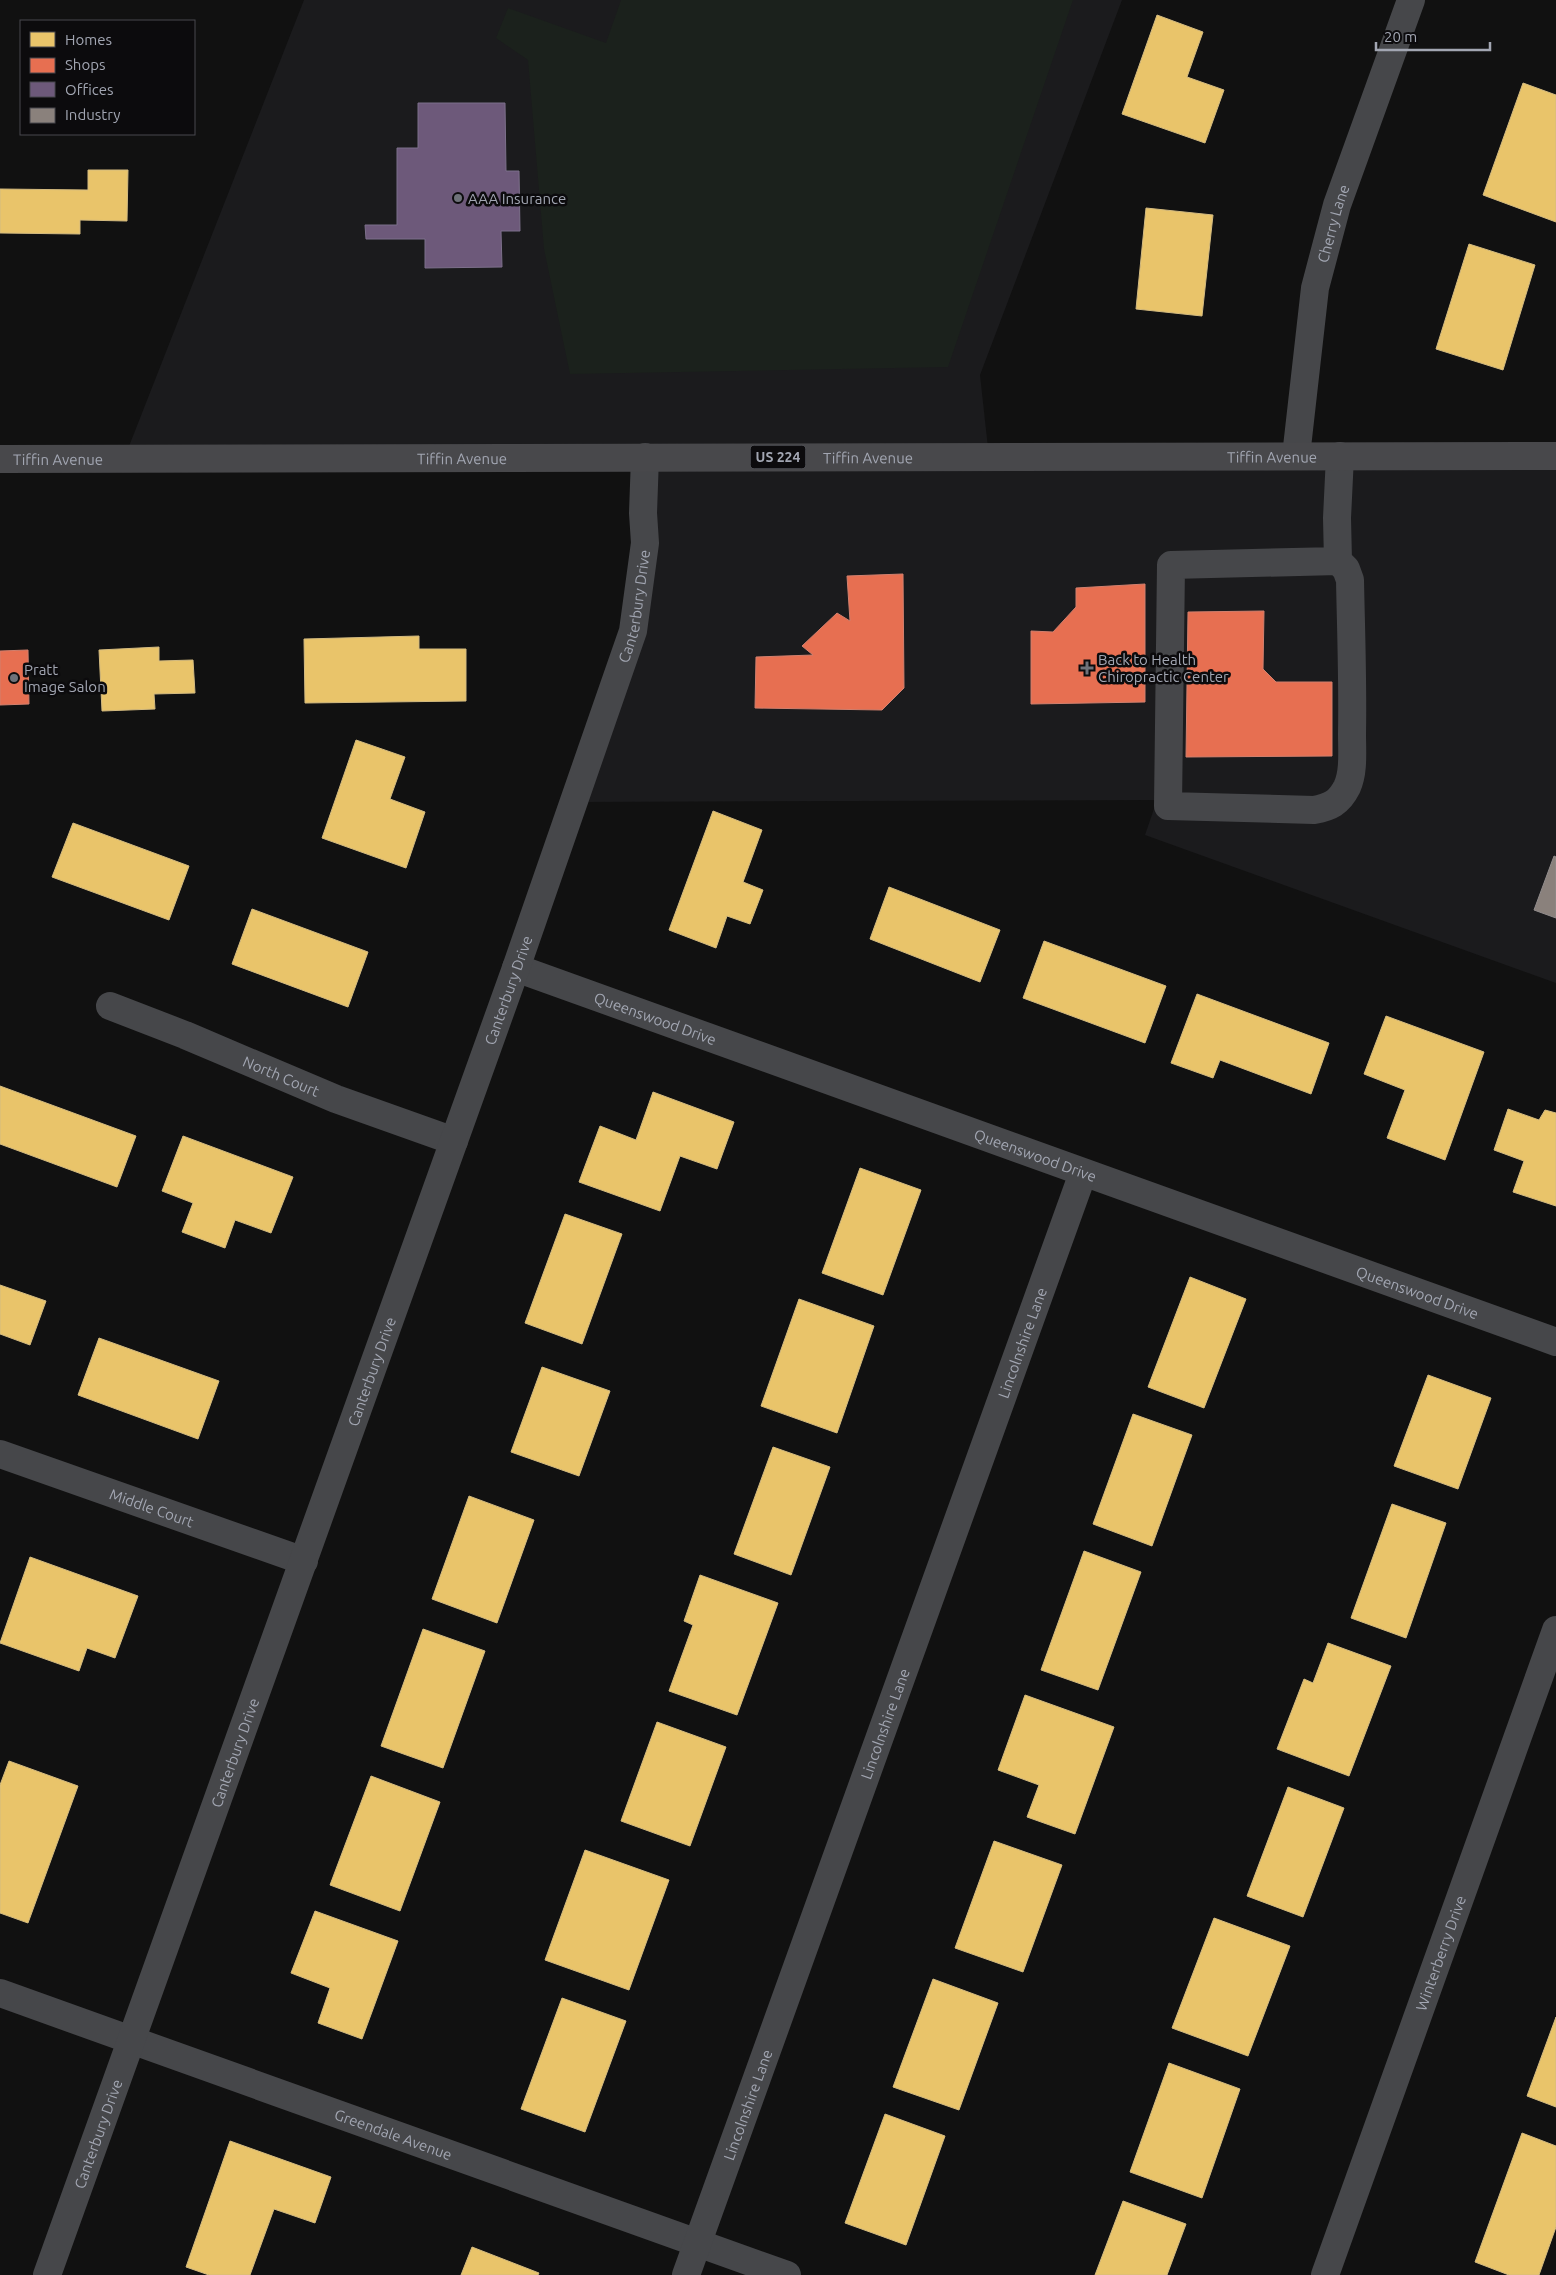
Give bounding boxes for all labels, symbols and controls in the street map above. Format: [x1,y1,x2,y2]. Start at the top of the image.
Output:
legend [20,20,195,135]
scale bar [1376,20,1490,52]
text: 20 m [1384,28,1417,45]
text: Homes [65,31,112,48]
text: Shops [65,56,106,73]
text: Offices [65,81,113,98]
text: Industry [65,106,120,123]
street label: Cherry Lane [1314,182,1352,264]
place label: AAA Insurance [468,190,566,207]
marker: AAA Insurance [452,192,464,204]
road number: US 224 [750,446,806,468]
street label: Tiffin Avenue [1227,448,1317,465]
street label: Tiffin Avenue [823,449,913,466]
street label: Tiffin Avenue [13,450,103,467]
street label: Tiffin Avenue [417,450,507,467]
street label: Canterbury Drive [614,548,653,665]
place label: Back to Health Chiropractic Center [1098,651,1229,685]
place label: Pratt Image Salon [24,661,106,695]
marker: Back to Health Chiropractic Center [1080,661,1094,675]
marker: Pratt Image Salon [8,672,20,684]
street label: Canterbury Drive [481,933,535,1047]
street label: Queenswood Drive [592,988,719,1048]
street label: North Court [241,1052,322,1100]
street label: Queenswood Drive [972,1125,1099,1185]
street label: Queenswood Drive [1354,1262,1481,1322]
street label: Lincolnshire Lane [994,1285,1050,1400]
street label: Canterbury Drive [344,1314,399,1428]
street label: Middle Court [108,1485,196,1530]
street label: Lincolnshire Lane [857,1666,912,1781]
street label: Canterbury Drive [207,1696,262,1810]
street label: Winterberry Drive [1412,1893,1469,2013]
street label: Lincolnshire Lane [720,2047,775,2162]
street label: Canterbury Drive [70,2077,125,2191]
street label: Greendale Avenue [333,2105,454,2163]

